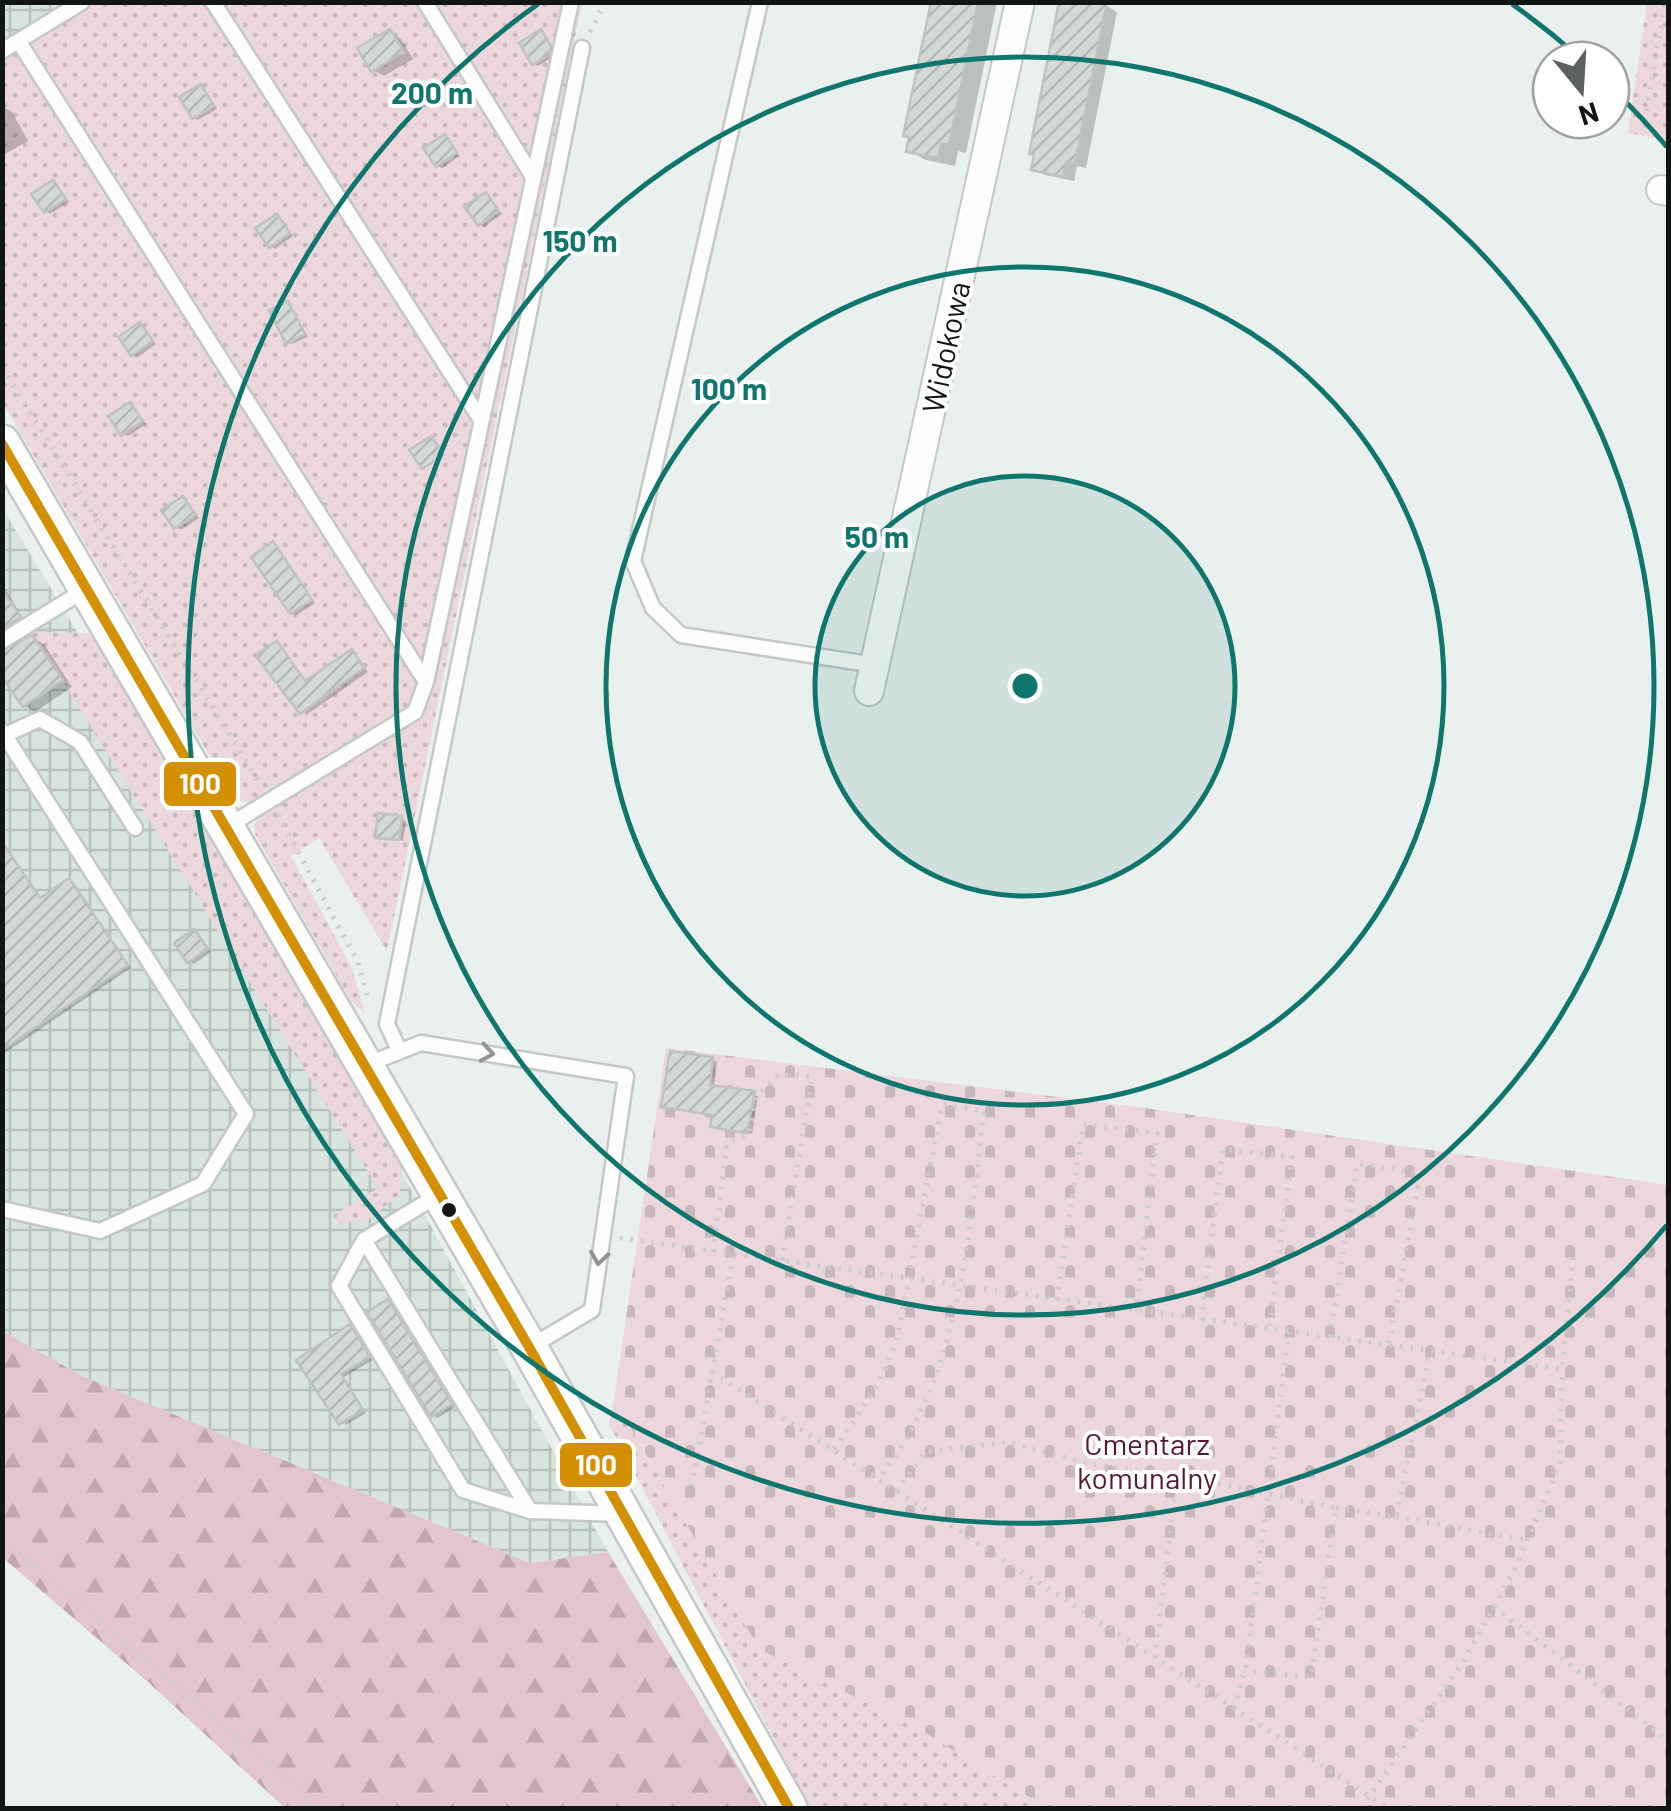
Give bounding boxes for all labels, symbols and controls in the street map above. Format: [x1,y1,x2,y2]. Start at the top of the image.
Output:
north arrow [1531,40,1631,140]
text: 200 m [391,74,473,110]
text: N [1575,96,1603,134]
text: 150 m [543,222,617,258]
street label: Widokowa [914,278,976,416]
text: 100 m [691,370,767,406]
text: 50 m [845,518,909,554]
centre of rings [1007,668,1043,704]
line badge: 100 [162,760,238,808]
text: 100 [179,766,221,800]
one-way arrow [479,1042,495,1063]
unlabelled marker [439,1200,459,1220]
one-way arrow [590,1250,611,1267]
park label: Cmentarz komunalny [1077,1425,1217,1495]
line badge: 100 [558,1441,634,1489]
text: 100 [575,1447,617,1481]

